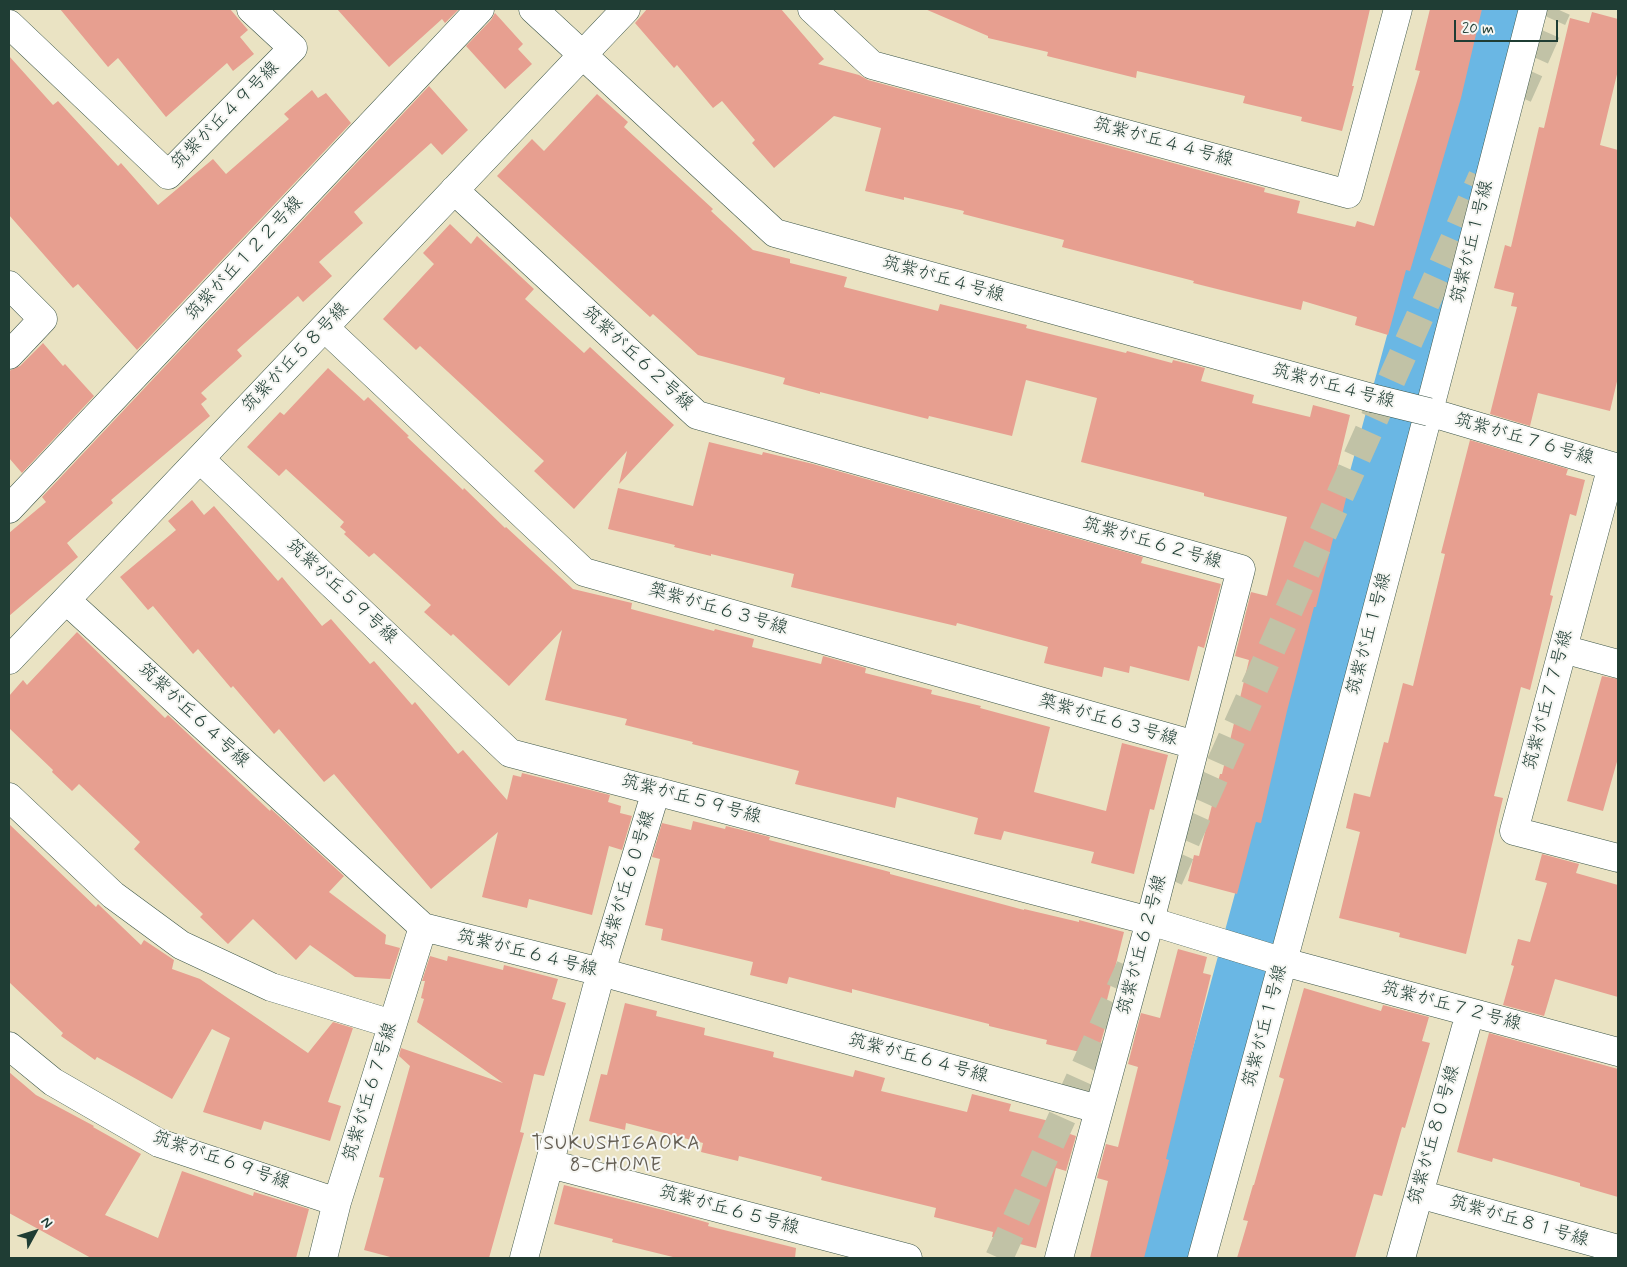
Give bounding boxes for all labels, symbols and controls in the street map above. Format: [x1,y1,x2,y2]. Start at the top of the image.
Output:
scale bar [1457,10,1561,42]
text: 20 m [1462,19,1494,39]
street label: 筑紫が丘４９号線 [167,57,285,175]
street label: 筑紫が丘４４号線 [1091,114,1235,172]
street label: 筑紫が丘１号線 [1447,178,1499,306]
street label: 筑紫が丘１２２号線 [182,192,308,326]
street label: 筑紫が丘４号線 [879,252,1007,308]
street label: 筑紫が丘５８号線 [238,299,354,417]
street label: 筑紫が丘６２号線 [577,302,697,416]
street label: 筑紫が丘４号線 [1269,360,1397,414]
street label: 筑紫が丘７６号線 [1452,410,1596,470]
street label: 筑紫が丘６２号線 [1080,514,1224,574]
street label: 筑紫が丘５９号線 [281,535,401,649]
street label: 筑紫が丘１号線 [1343,570,1397,698]
street label: 築紫が丘６３号線 [646,580,790,640]
street label: 筑紫が丘７７号線 [1520,628,1578,772]
street label: 筑紫が丘６４号線 [133,659,253,773]
street label: 築紫が丘６３号線 [1036,691,1180,751]
street label: 筑紫が丘５９号線 [619,771,763,829]
street label: 筑紫が丘６０号線 [598,808,660,952]
street label: 筑紫が丘６２号線 [1114,873,1172,1017]
street label: 筑紫が丘６４号線 [455,926,599,982]
street label: 筑紫が丘１号線 [1239,962,1293,1090]
street label: 筑紫が丘７２号線 [1379,978,1523,1036]
street label: 筑紫が丘６７号線 [340,1020,402,1164]
street label: 筑紫が丘６４号線 [846,1030,990,1088]
street label: 筑紫が丘８０号線 [1405,1063,1465,1207]
street label: 筑紫が丘６９号線 [149,1127,293,1195]
district label: TSUKUSHIGAOKA 8-CHOME [535,1134,697,1178]
street label: 筑紫が丘６５号線 [657,1182,801,1240]
street label: 筑紫が丘８１号線 [1447,1192,1591,1252]
north arrow [10,1207,60,1257]
text: N [37,1213,57,1232]

